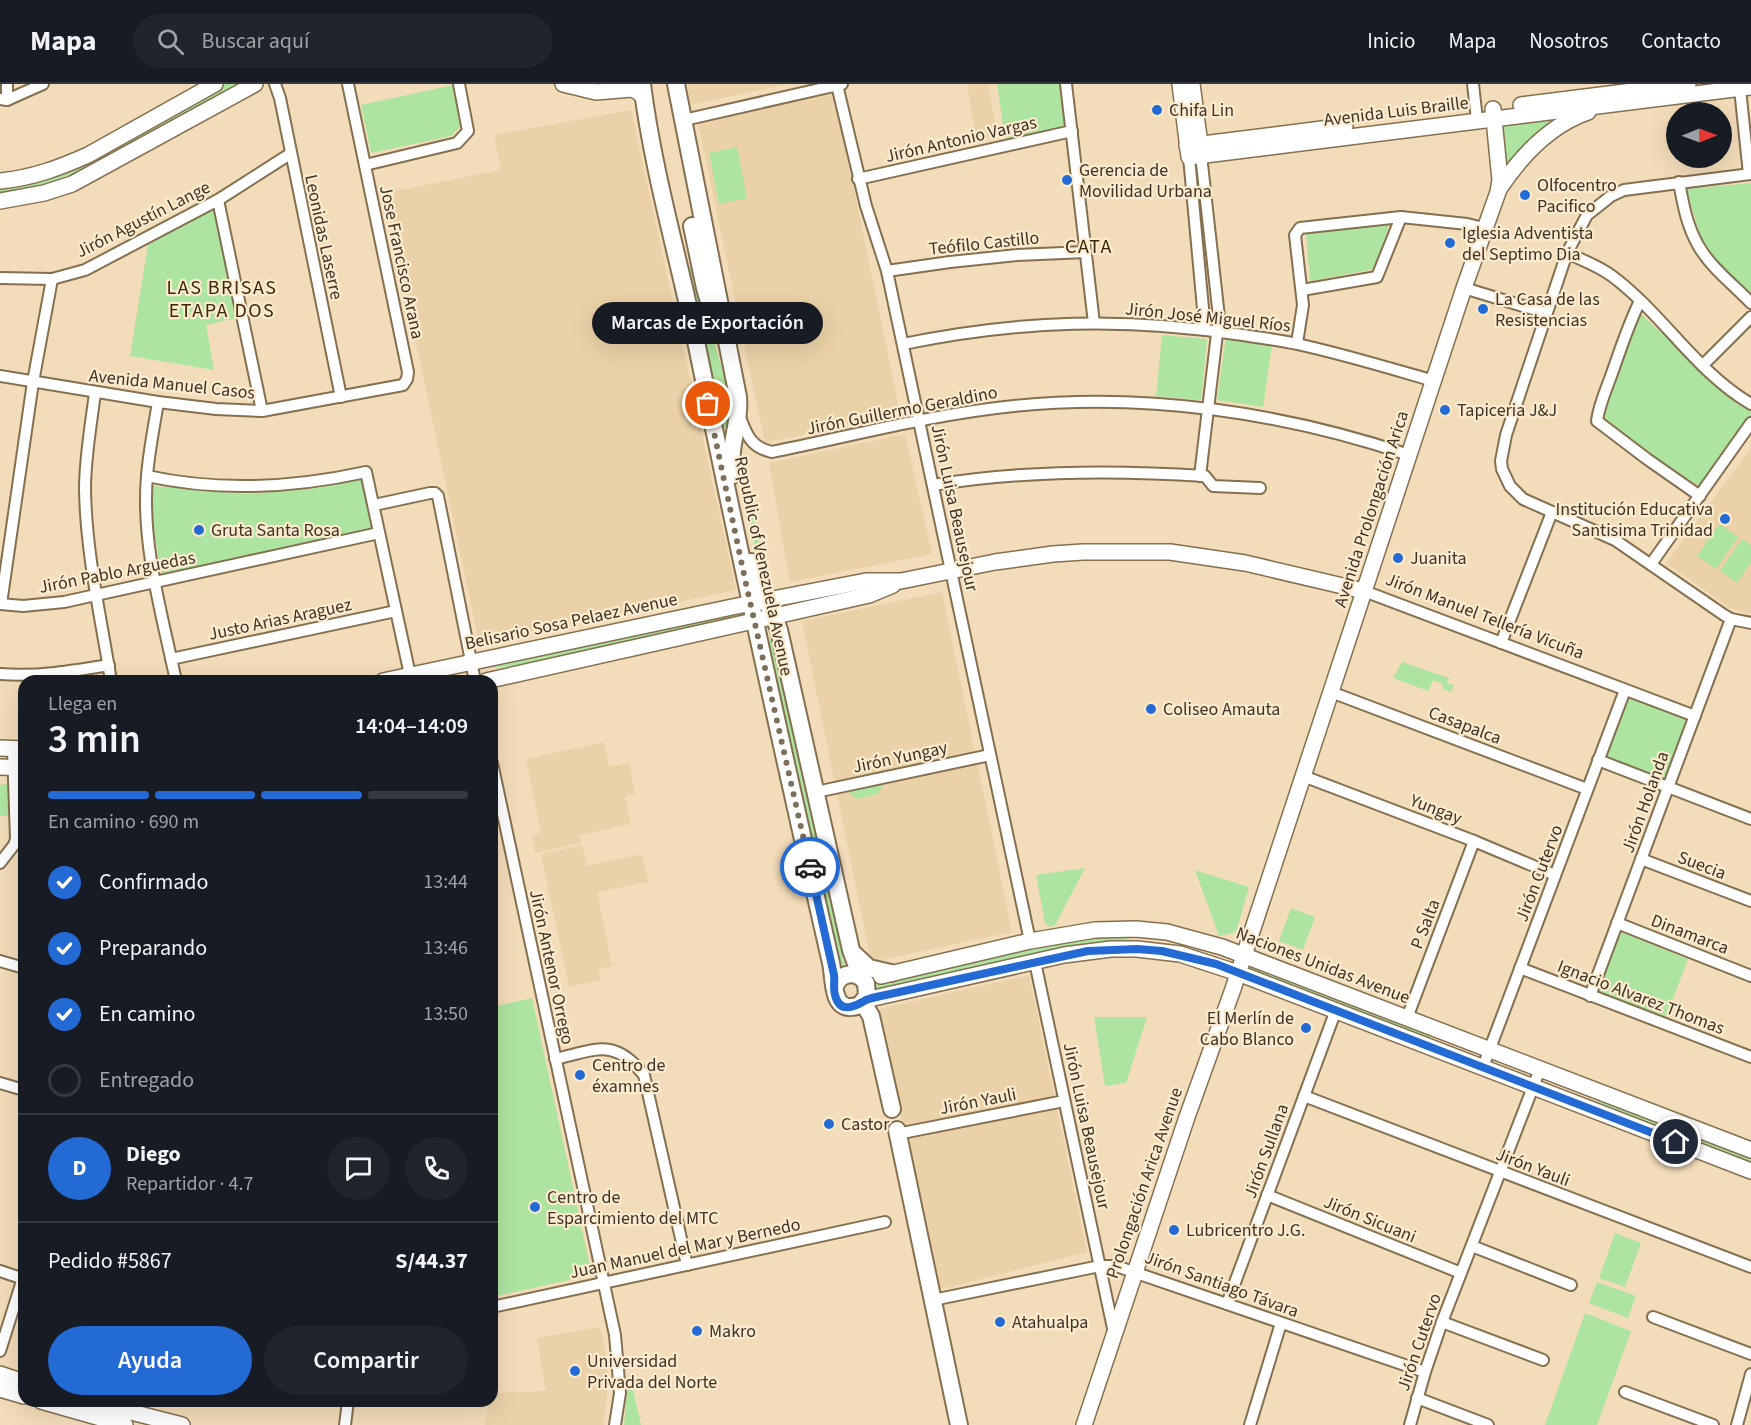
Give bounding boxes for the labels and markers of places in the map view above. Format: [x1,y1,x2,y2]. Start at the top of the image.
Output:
place label: Chifa Lin [1169,98,1234,123]
marker: Chifa Lin [1150,103,1164,117]
place label: Gerencia de Movilidad Urbana [1079,158,1212,204]
marker: Gerencia de Movilidad Urbana [1060,173,1074,187]
place label: Olfocentro Pacifico [1537,173,1617,219]
marker: Olfocentro Pacifico [1518,188,1532,202]
place label: Iglesia Adventista del Septimo Dia [1462,221,1593,267]
marker: Iglesia Adventista del Septimo Dia [1443,236,1457,250]
place label: La Casa de las Resistencias [1495,287,1600,333]
callout: Marcas de Exportación [592,302,824,344]
marker: La Casa de las Resistencias [1476,302,1490,316]
pin [682,378,733,429]
place label: Tapiceria J&J [1457,398,1557,423]
marker: Tapiceria J&J [1438,403,1452,417]
place label: Institución Educativa Santisima Trinidad [1555,497,1713,543]
marker: Institución Educativa Santisima Trinidad [1718,512,1732,526]
place label: Gruta Santa Rosa [211,518,340,543]
marker: Gruta Santa Rosa [192,523,206,537]
place label: Juanita [1410,546,1467,571]
marker: Juanita [1391,551,1405,565]
place label: Coliseo Amauta [1163,697,1280,722]
marker: Coliseo Amauta [1144,702,1158,716]
place label: El Merlín de Cabo Blanco [1200,1006,1294,1052]
marker: El Merlín de Cabo Blanco [1299,1021,1313,1035]
place label: Centro de éxamnes [592,1053,666,1099]
marker: Centro de éxamnes [573,1068,587,1082]
place label: Castor [841,1112,890,1137]
pin [1650,1116,1701,1167]
marker: Castor [822,1117,836,1131]
place label: Centro de Esparcimiento del MTC [547,1185,719,1231]
marker: Centro de Esparcimiento del MTC [528,1200,542,1214]
place label: Lubricentro J.G. [1186,1218,1305,1243]
marker: Lubricentro J.G. [1167,1223,1181,1237]
place label: Atahualpa [1012,1310,1088,1335]
marker: Atahualpa [993,1315,1007,1329]
place label: Makro [709,1319,756,1344]
marker: Makro [690,1324,704,1338]
place label: Universidad Privada del Norte [587,1349,717,1395]
marker: Universidad Privada del Norte [568,1364,582,1378]

